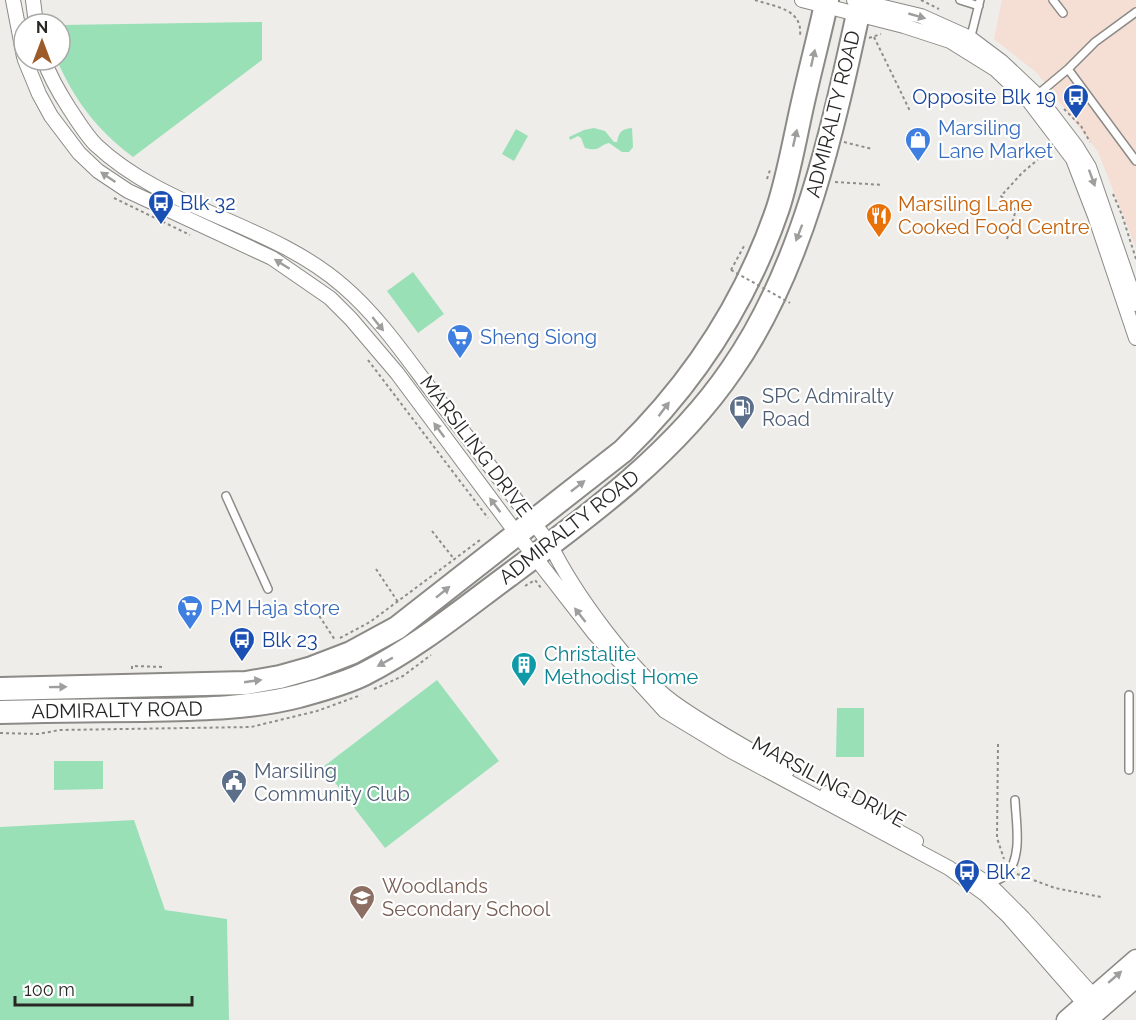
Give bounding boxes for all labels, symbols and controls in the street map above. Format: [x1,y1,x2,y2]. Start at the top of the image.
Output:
north arrow [12,12,72,72]
one-way arrow [908,12,926,21]
text: N [36,18,48,37]
street label: ADMIRALTY ROAD [801,28,865,200]
one-way arrow [809,49,819,67]
bus stop icon: Opposite Blk 19 [1061,82,1091,120]
place label: Opposite Blk 19 [912,85,1056,109]
place label: Marsiling Lane Market [938,116,1053,163]
shop icon: Marsiling Lane Market [903,125,933,163]
one-way arrow [791,129,801,147]
one-way arrow [1088,169,1098,187]
one-way arrow [100,171,116,183]
bus stop icon: Blk 32 [146,188,176,226]
place label: Blk 32 [180,191,236,215]
place label: Marsiling Lane Cooked Food Centre [898,192,1090,239]
restaurant icon: Marsiling Lane Cooked Food Centre [864,201,894,239]
one-way arrow [794,225,804,243]
one-way arrow [274,259,290,270]
one-way arrow [372,316,385,332]
supermarket icon: Sheng Siong [445,322,475,360]
place label: Sheng Siong [480,325,597,349]
street label: MARSILING DRIVE [415,371,537,521]
place label: SPC Admiralty Road [762,384,894,431]
fuel station icon: SPC Admiralty Road [727,393,757,431]
one-way arrow [657,401,669,416]
one-way arrow [433,422,445,438]
street label: ADMIRALTY ROAD [494,465,644,589]
one-way arrow [570,480,586,493]
one-way arrow [490,498,502,513]
one-way arrow [435,586,451,599]
supermarket icon: P.M Haja store [175,593,205,631]
place label: P.M Haja store [210,596,340,620]
one-way arrow [574,607,587,623]
bus stop icon: Blk 23 [227,625,257,663]
place label: Blk 23 [262,628,318,652]
place label: Christalite Methodist Home [544,642,698,689]
building icon: Christalite Methodist Home [509,650,539,688]
one-way arrow [377,657,394,667]
one-way arrow [244,677,263,686]
one-way arrow [49,682,68,692]
street label: ADMIRALTY ROAD [31,697,203,723]
street label: MARSILING DRIVE [748,731,910,833]
place label: Marsiling Community Club [254,759,410,806]
public building icon: Marsiling Community Club [219,767,249,805]
bus stop icon: Blk 2 [952,857,982,895]
place label: Blk 2 [986,860,1031,884]
place label: Woodlands Secondary School [382,874,551,921]
school or university icon: Woodlands Secondary School [347,883,377,921]
scale bar [15,969,192,1007]
one-way arrow [1107,971,1122,984]
text: 100 m [24,979,75,1000]

